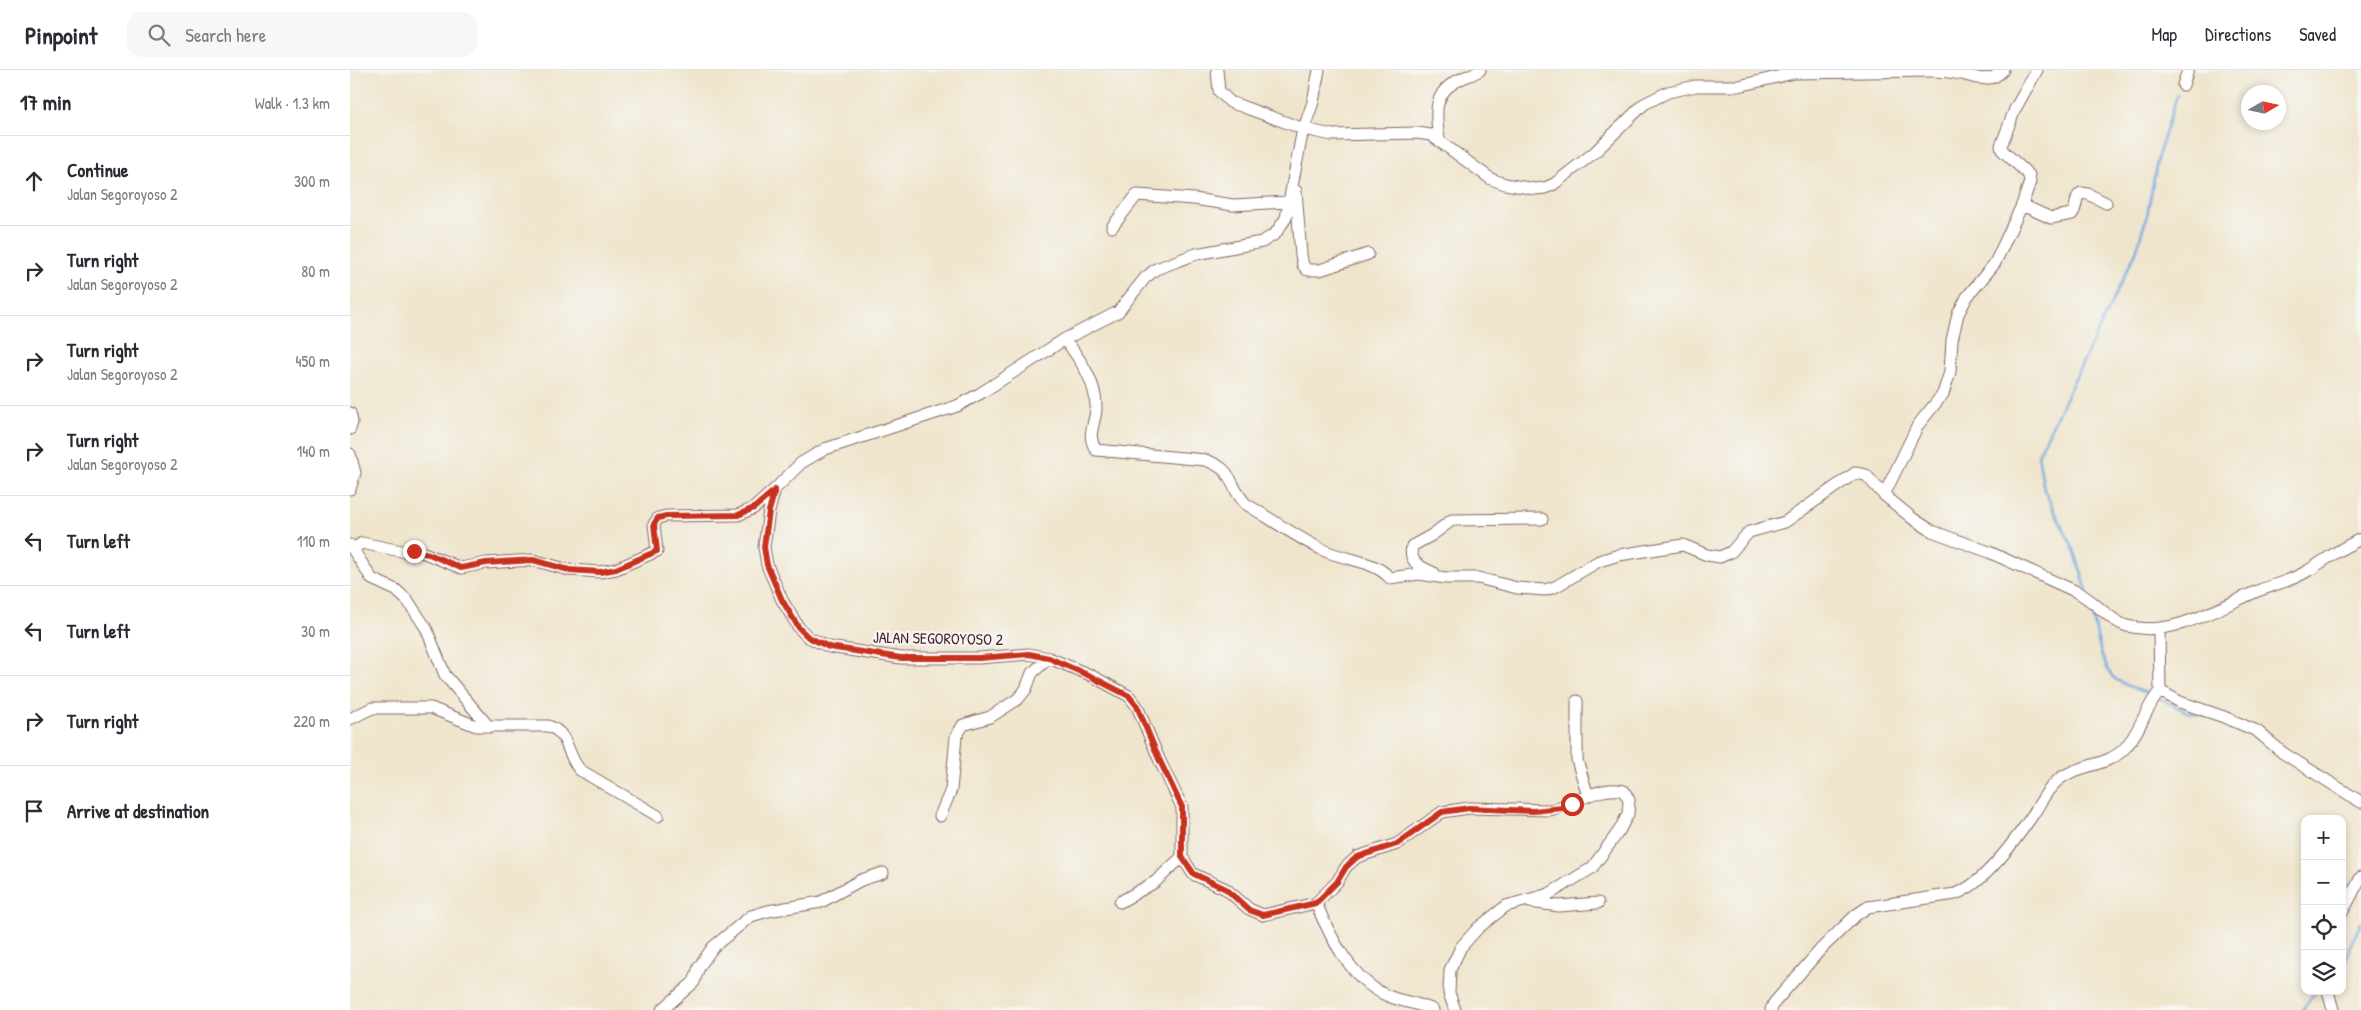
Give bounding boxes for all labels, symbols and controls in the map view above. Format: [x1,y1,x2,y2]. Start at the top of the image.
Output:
search box [127,12,477,57]
text: Pinpoint [25,19,97,51]
icon: search [145,21,173,49]
text: Search here [185,22,266,48]
text: Map [2152,22,2177,47]
text: Directions [2205,22,2271,47]
text: Saved [2299,22,2336,47]
north arrow [2241,85,2286,130]
text: 17 min [20,88,71,117]
text: Walk · 1.3 km [255,92,330,114]
text: Continue [67,157,128,183]
icon: ahead [20,167,48,195]
text: 300 m [294,170,330,192]
text: Jalan Segoroyoso 2 [67,183,178,205]
text: Turn right [67,247,138,273]
icon: right [20,257,48,285]
text: 80 m [301,260,330,282]
text: Jalan Segoroyoso 2 [67,273,178,295]
text: Turn right [67,337,138,363]
icon: right [20,347,48,375]
text: 450 m [296,350,330,372]
text: Jalan Segoroyoso 2 [67,363,178,385]
text: Turn right [67,427,138,453]
icon: right [20,437,48,465]
text: 140 m [296,440,330,462]
text: Jalan Segoroyoso 2 [67,453,178,475]
icon: left [20,527,48,555]
text: Turn left [67,528,130,554]
text: 110 m [297,530,330,552]
route end [403,540,426,563]
icon: left [20,617,48,645]
text: Turn left [67,618,130,644]
text: 30 m [301,620,330,642]
street label: JALAN SEGOROYOSO 2 [873,626,1004,650]
icon: right [20,707,48,735]
text: Turn right [67,708,138,734]
text: 220 m [293,710,330,732]
route start [1561,793,1584,816]
icon: arrive [20,797,48,825]
text: Arrive at destination [67,798,209,824]
map controls [2301,815,2346,995]
button: + [2301,815,2346,860]
button: − [2301,860,2346,905]
button: locate [2301,905,2346,950]
button: layers [2301,950,2346,995]

